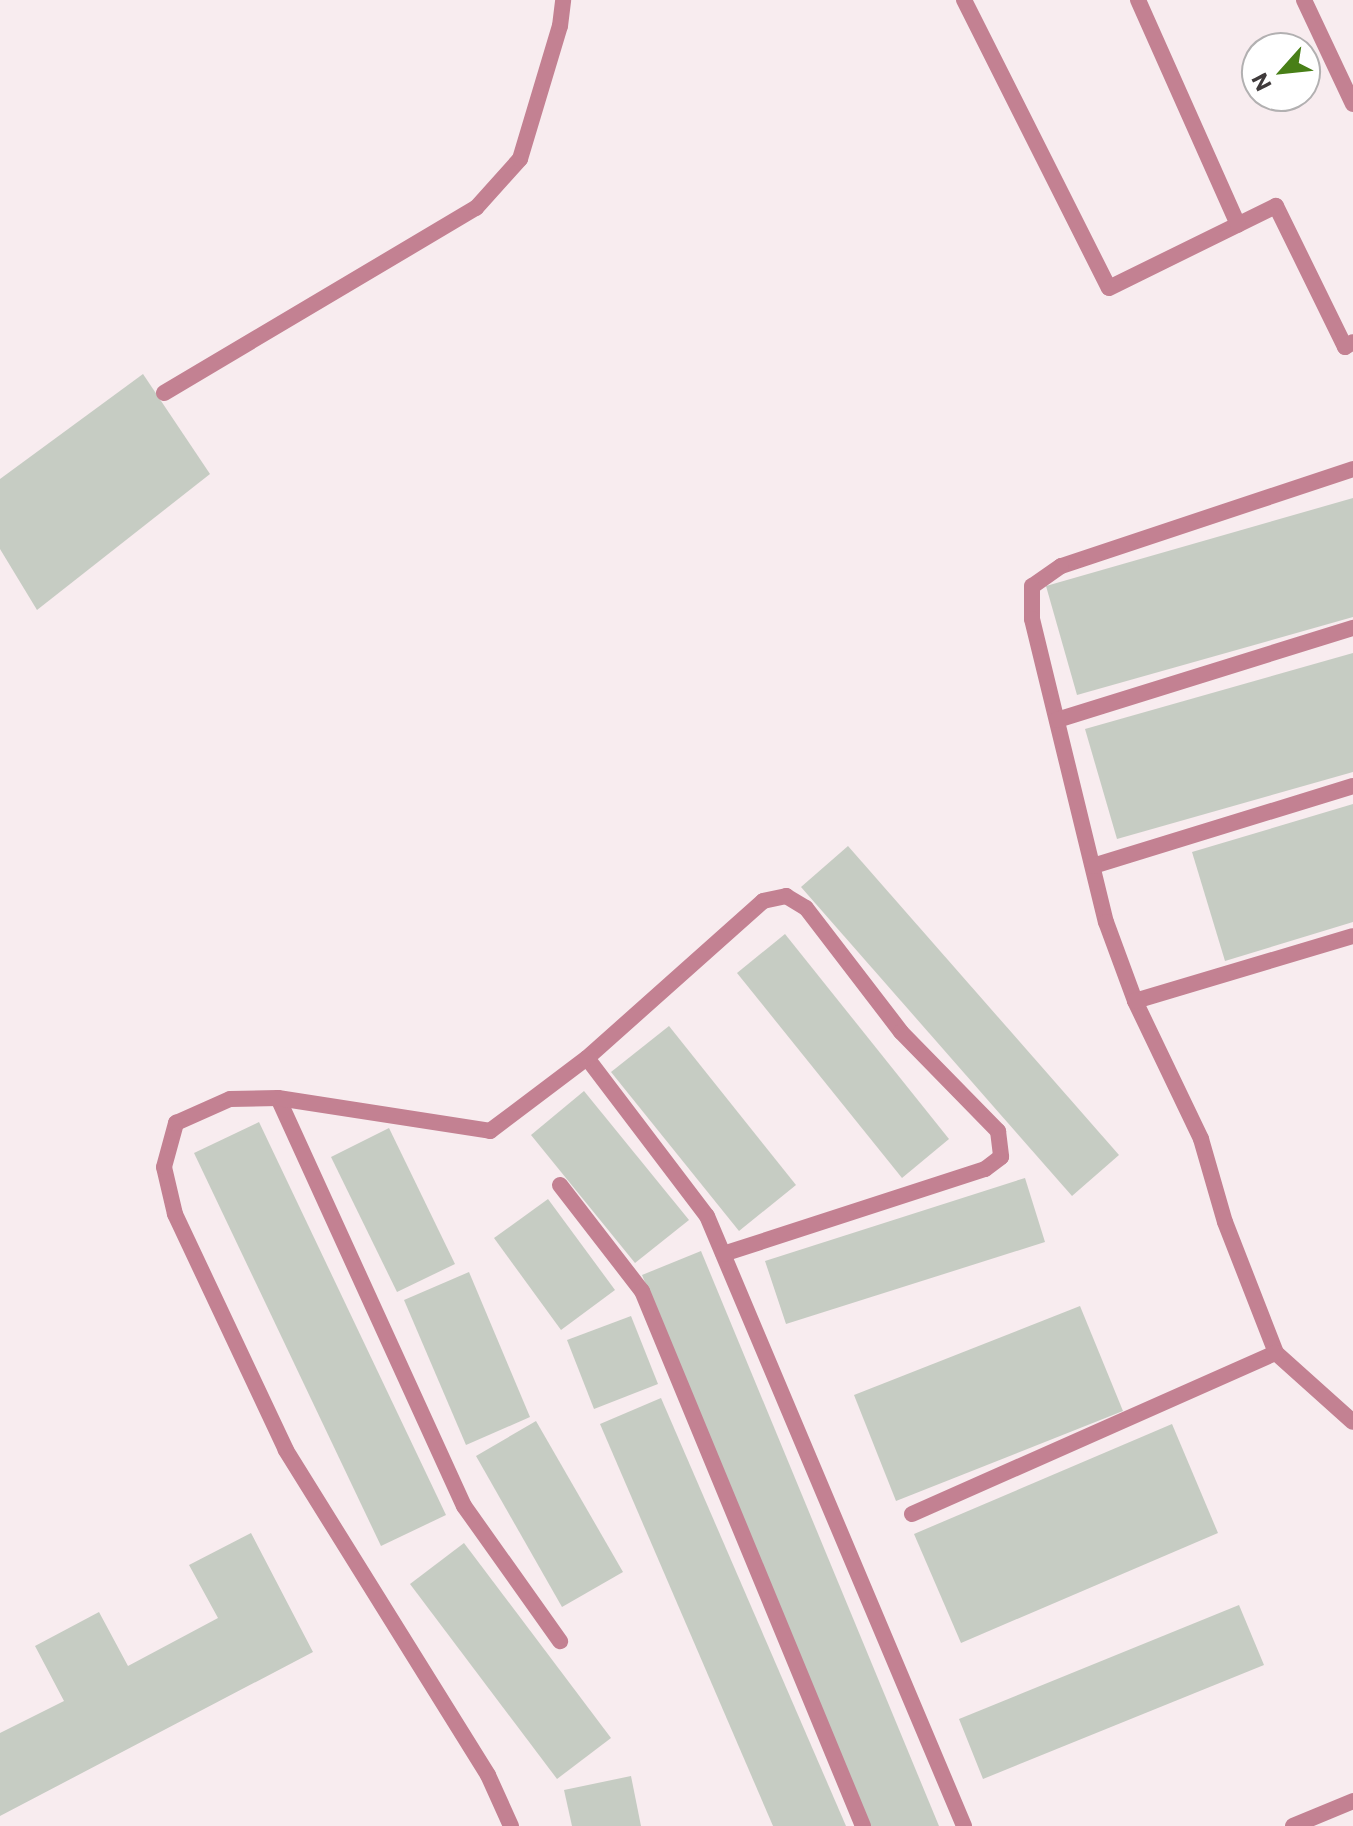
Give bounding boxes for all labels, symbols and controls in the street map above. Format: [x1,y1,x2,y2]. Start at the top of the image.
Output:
north arrow [1241,32,1321,112]
text: N [1245,69,1277,96]

